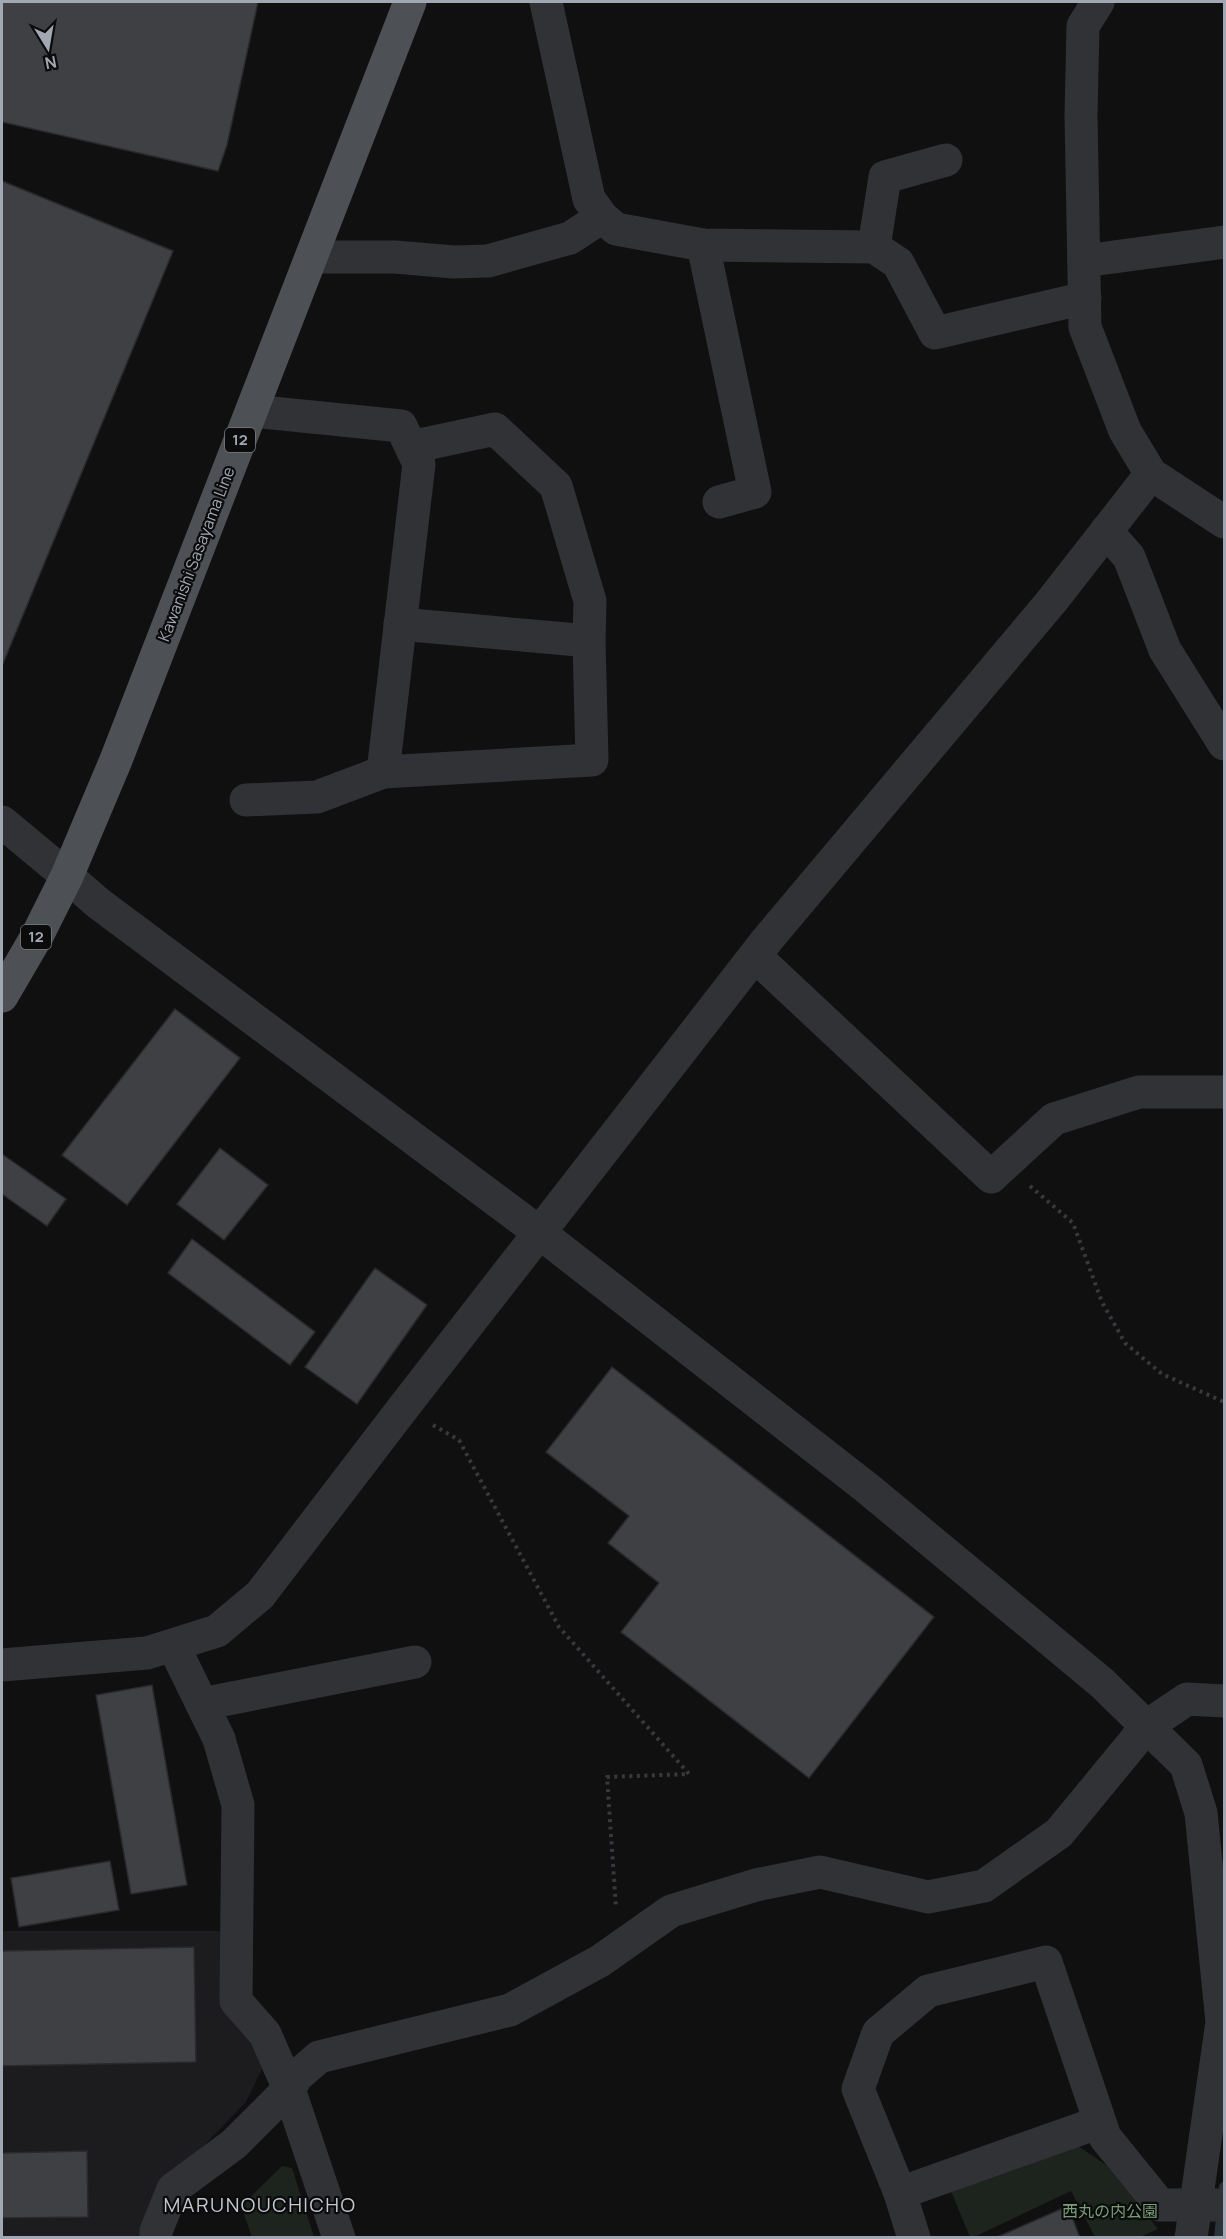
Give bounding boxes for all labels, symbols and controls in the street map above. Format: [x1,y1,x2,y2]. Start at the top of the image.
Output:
north arrow [18,18,78,78]
text: N [43,51,59,75]
road number: 12 [225,428,255,452]
street label: Kawanishi Sasayama Line [152,463,240,645]
road number: 12 [21,925,51,949]
district label: MARUNOUCHICHO [164,2191,356,2218]
park label: 西丸の内公園 [1062,2200,1158,2222]

